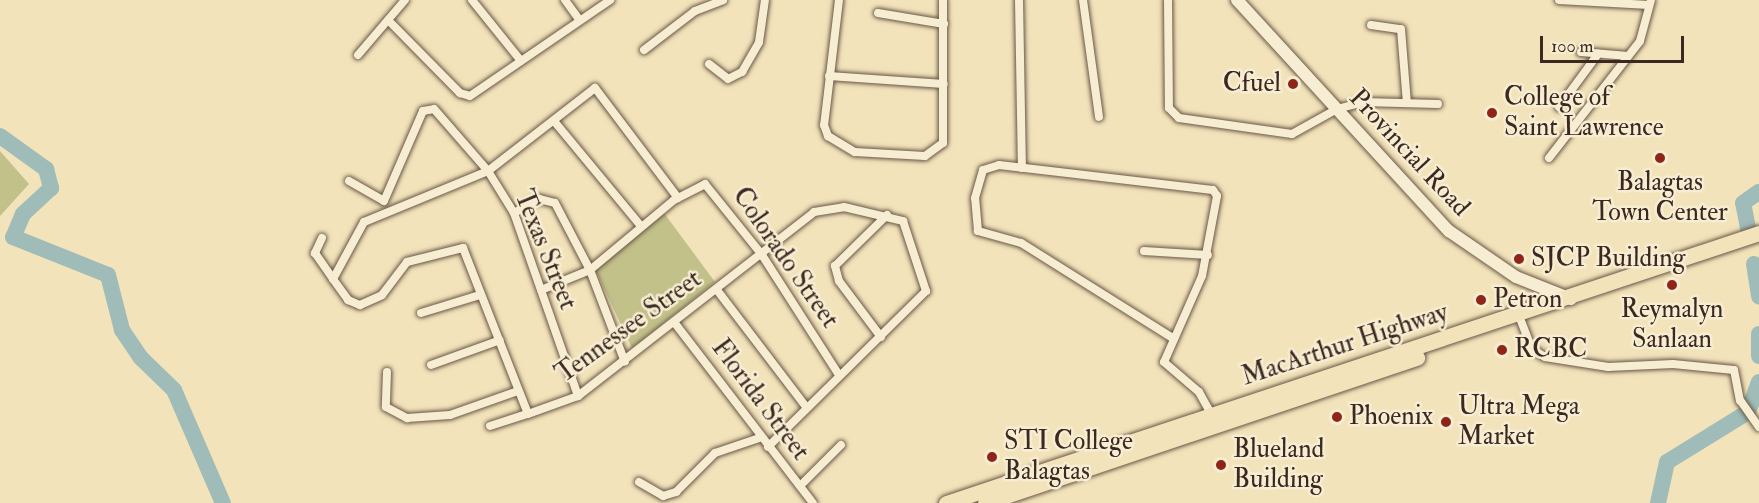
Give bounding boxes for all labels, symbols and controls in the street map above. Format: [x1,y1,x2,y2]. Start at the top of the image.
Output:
scale bar [1543,24,1687,62]
text: 100 m [1551,35,1594,58]
place label: Cfuel [1223,68,1281,100]
marker: Cfuel [1286,77,1300,91]
place label: College of Saint Lawrence [1504,82,1664,144]
street label: Provincial Road [1342,83,1476,223]
marker: College of Saint Lawrence [1485,106,1499,120]
marker: Balagtas Town Center [1653,151,1667,165]
place label: Balagtas Town Center [1592,167,1728,228]
street label: Colorado Street [725,182,845,334]
street label: Texas Street [507,186,583,314]
place label: SJCP Building [1531,243,1685,275]
marker: SJCP Building [1512,252,1526,266]
street label: Tennessee Street [550,264,708,390]
marker: Reymalyn Sanlaan [1665,278,1679,292]
place label: Petron [1493,284,1562,316]
marker: Petron [1474,293,1488,307]
place label: Reymalyn Sanlaan [1621,294,1723,356]
street label: MacArthur Highway [1238,297,1452,393]
street label: Florida Street [704,333,816,467]
place label: RCBC [1514,334,1587,366]
marker: RCBC [1495,343,1509,357]
place label: Ultra Mega Market [1458,391,1580,452]
place label: Phoenix [1349,401,1433,433]
marker: Phoenix [1330,410,1344,424]
marker: Ultra Mega Market [1439,415,1453,429]
place label: STI College Balagtas [1004,426,1133,488]
place label: Blueland Building [1233,434,1324,496]
marker: STI College Balagtas [985,450,999,464]
marker: Blueland Building [1214,458,1228,472]

